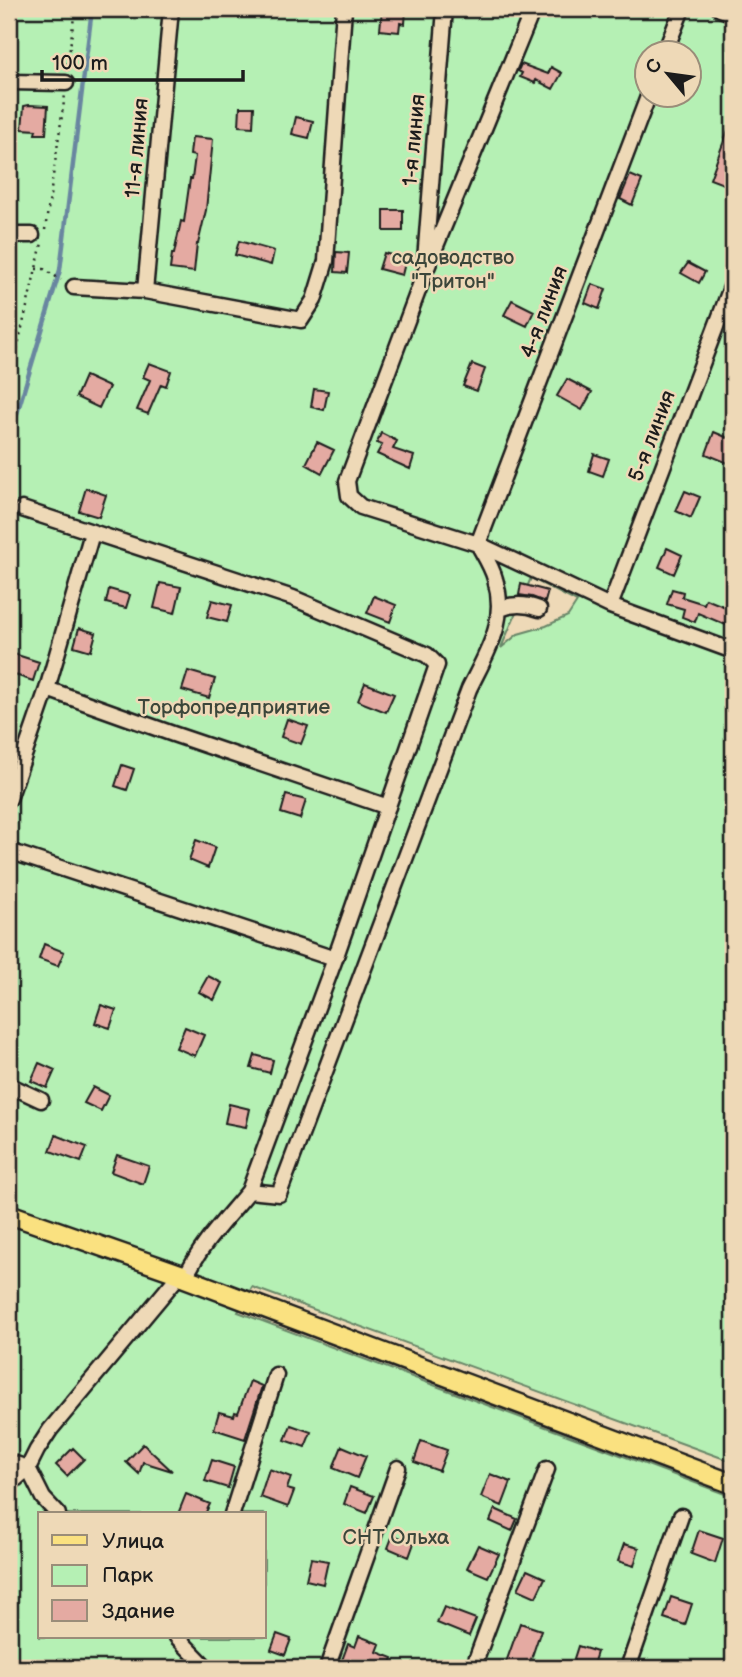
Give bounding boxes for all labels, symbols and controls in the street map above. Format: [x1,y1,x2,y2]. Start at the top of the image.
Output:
scale bar [42,38,243,82]
north arrow [634,38,704,108]
text: 100 m [52,51,108,76]
text: С [641,55,668,78]
street label: 1-я линия [398,93,430,187]
street label: 11-я линия [120,97,154,199]
park label: садоводство "Тритон" [392,245,514,294]
street label: 4-я линия [515,262,573,362]
street label: 5-я линия [623,387,681,485]
park label: Торфопредприятие [138,695,331,720]
legend [38,1512,266,1638]
park label: СНТ Ольха [343,1525,450,1550]
text: Улица [102,1529,165,1554]
text: Парк [102,1563,153,1588]
text: Здание [102,1599,175,1624]

